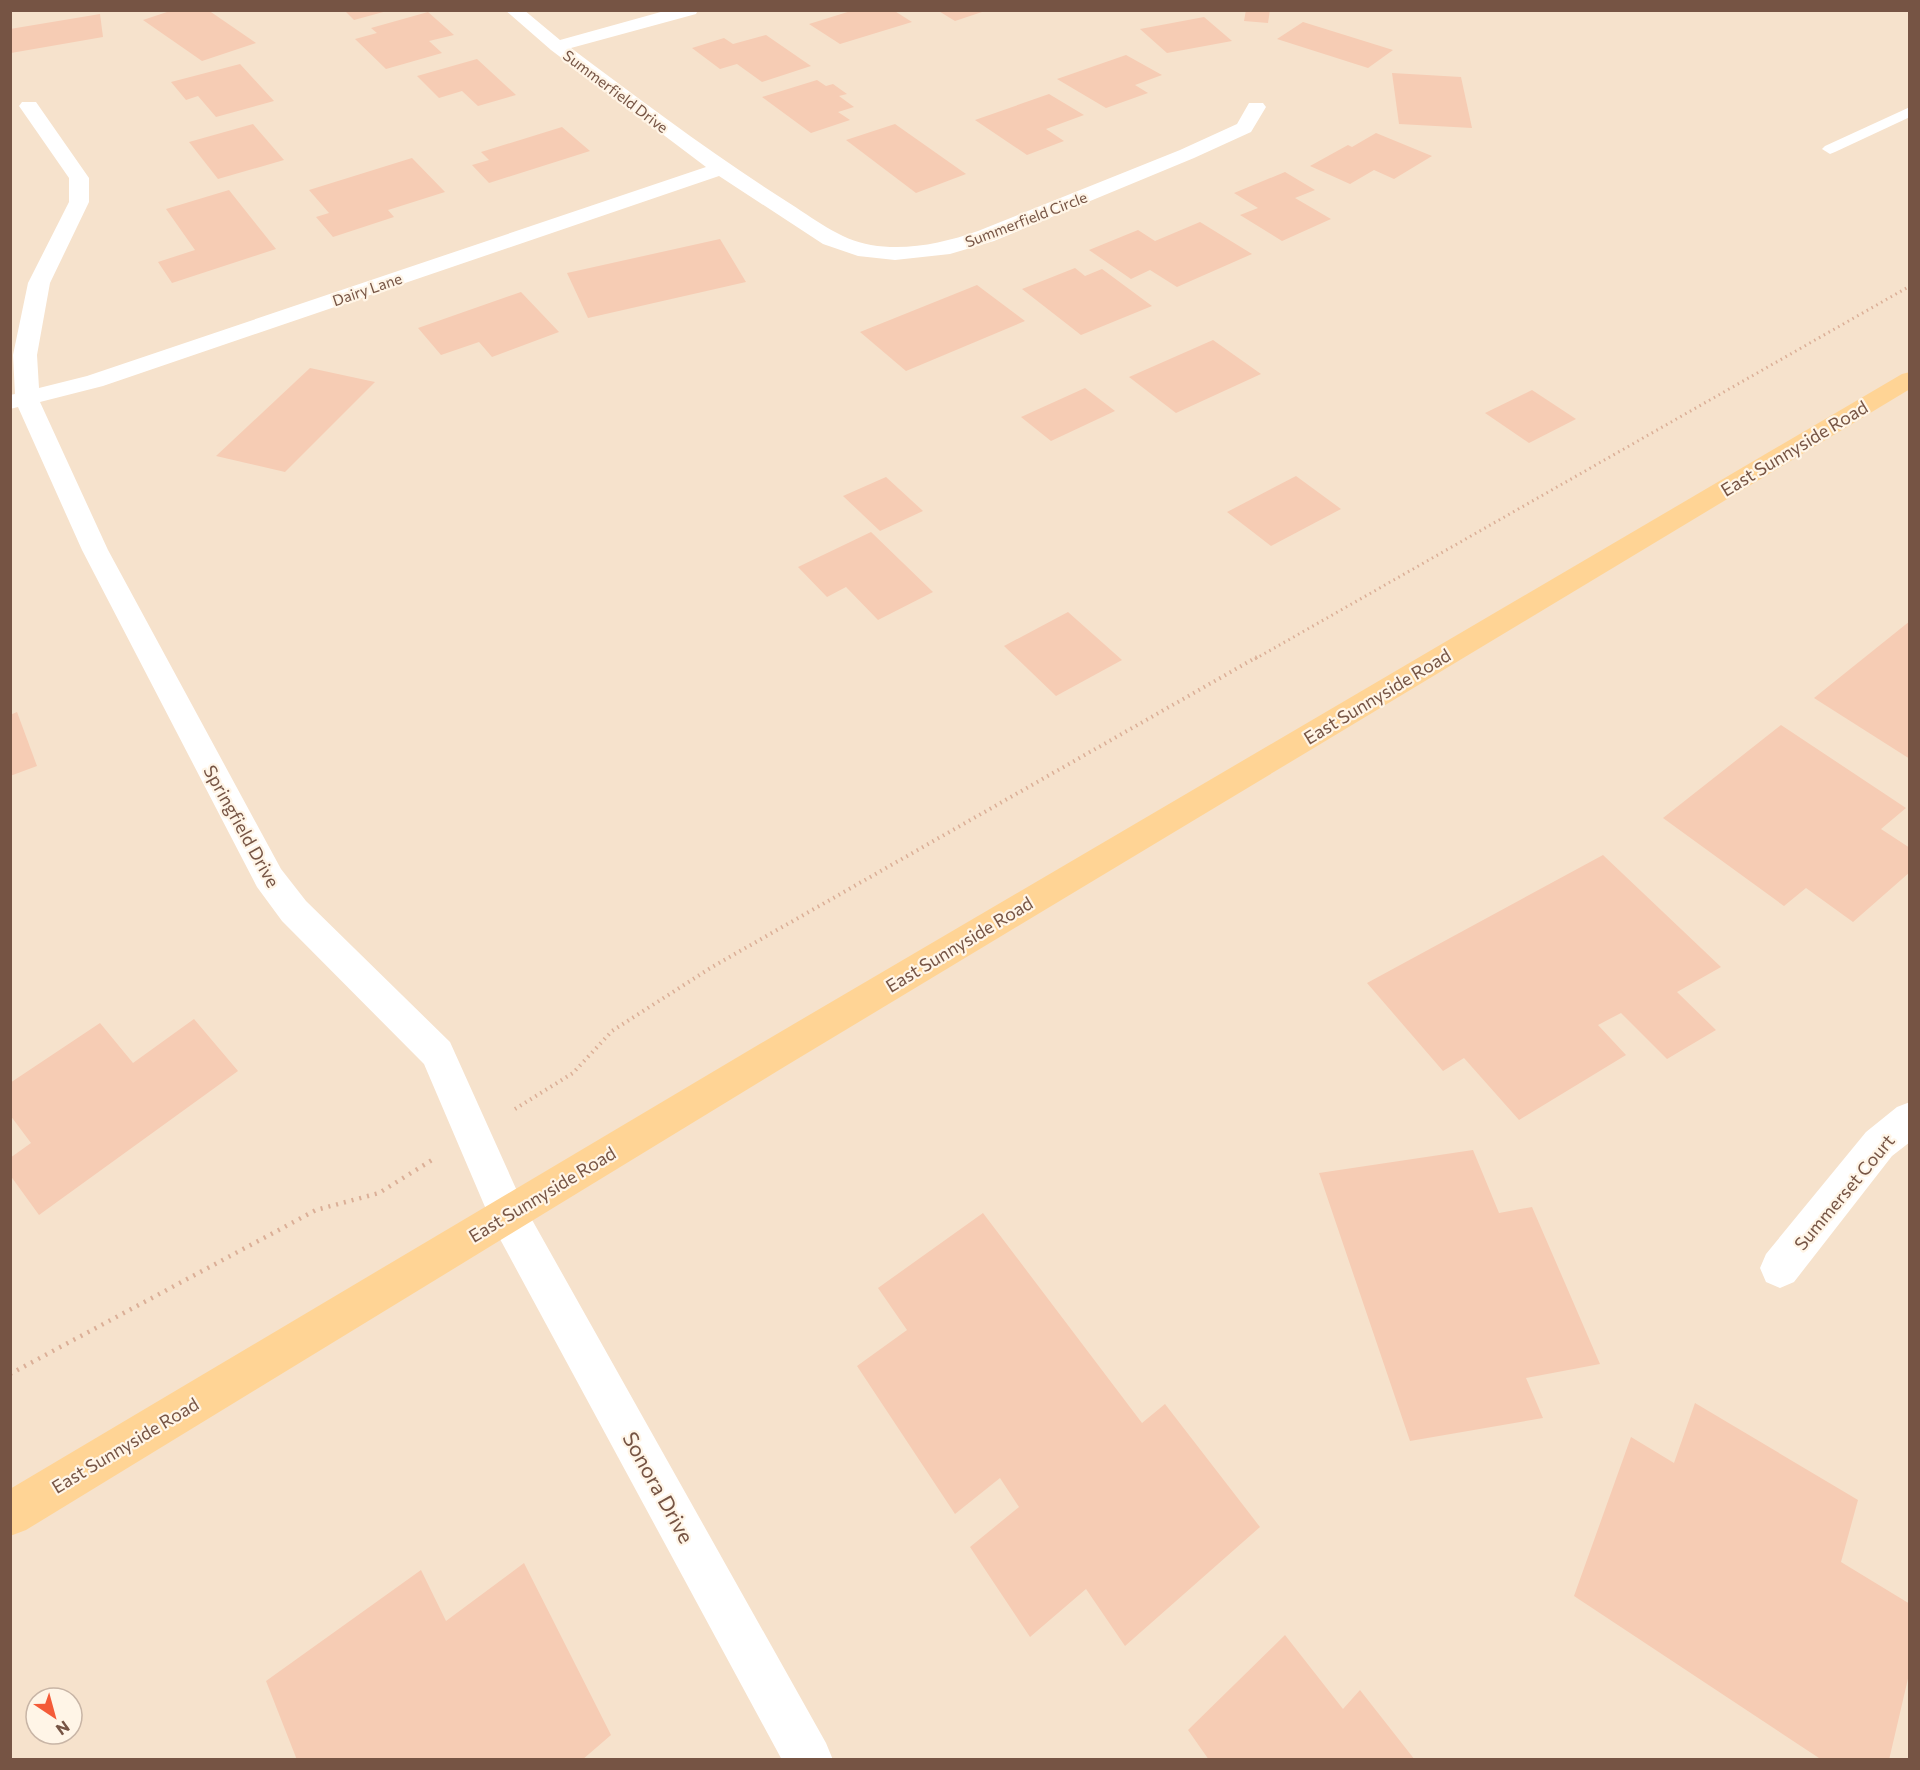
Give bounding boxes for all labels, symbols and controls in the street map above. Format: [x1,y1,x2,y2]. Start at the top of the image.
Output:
street label: Summerfield Drive [560,46,672,136]
street label: Summerfield Circle [962,187,1090,251]
street label: Dairy Lane [330,269,404,309]
street label: East Sunnyside Road [1717,395,1871,501]
street label: East Sunnyside Road [1300,643,1454,749]
street label: Springfield Drive [199,761,285,891]
street label: East Sunnyside Road [882,891,1036,997]
street label: Summerset Court [1789,1130,1899,1254]
street label: East Sunnyside Road [465,1141,619,1247]
street label: East Sunnyside Road [48,1392,202,1498]
street label: Sonora Drive [618,1427,700,1547]
north arrow [24,1686,84,1746]
text: N [53,1717,74,1740]

